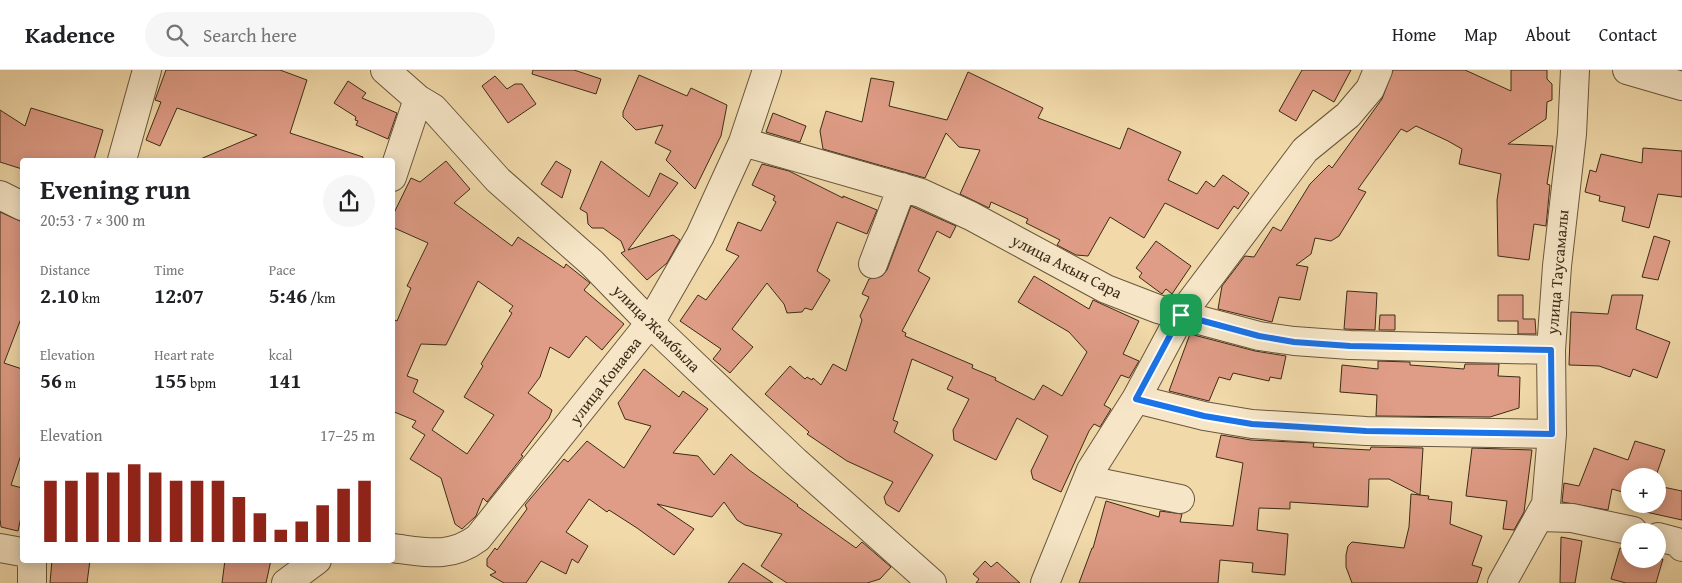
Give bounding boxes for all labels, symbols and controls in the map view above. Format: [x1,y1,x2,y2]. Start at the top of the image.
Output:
search box [145,12,495,57]
text: Kadence [25,17,115,52]
icon: search [163,21,191,49]
text: Search here [203,21,297,49]
text: Home [1392,21,1436,48]
text: Map [1464,21,1497,48]
text: About [1525,21,1571,48]
text: Contact [1599,21,1657,48]
text: Evening run [40,168,191,209]
button: share [323,175,375,227]
text: 20:53 · 7 × 300 m [40,208,145,232]
street label: улица Таусамалы [1540,209,1574,336]
street label: улица Акын Сара [1007,227,1127,304]
text: Distance [40,260,90,280]
text: Time [154,260,184,280]
text: Pace [269,260,296,280]
street label: улица Жамбыла [607,278,707,378]
text: 2.10 [40,280,79,311]
text: 12:07 [154,280,204,311]
text: 5:46 [269,280,307,311]
text: km [79,288,100,308]
text: /km [307,288,335,308]
pin [1160,294,1202,336]
icon: arrive [1167,301,1195,329]
street label: улица Конаева [563,331,647,429]
text: Elevation [40,345,95,365]
text: Heart rate [154,345,214,365]
text: kcal [269,345,293,365]
text: 56 [40,365,62,396]
text: 155 [154,365,187,396]
text: 141 [269,365,301,396]
text: m [62,373,76,393]
text: bpm [187,373,216,393]
text: Elevation [40,423,103,447]
text: 17–25 m [320,423,375,447]
map controls [1621,468,1666,568]
button: + [1621,468,1666,513]
button: − [1621,523,1666,568]

